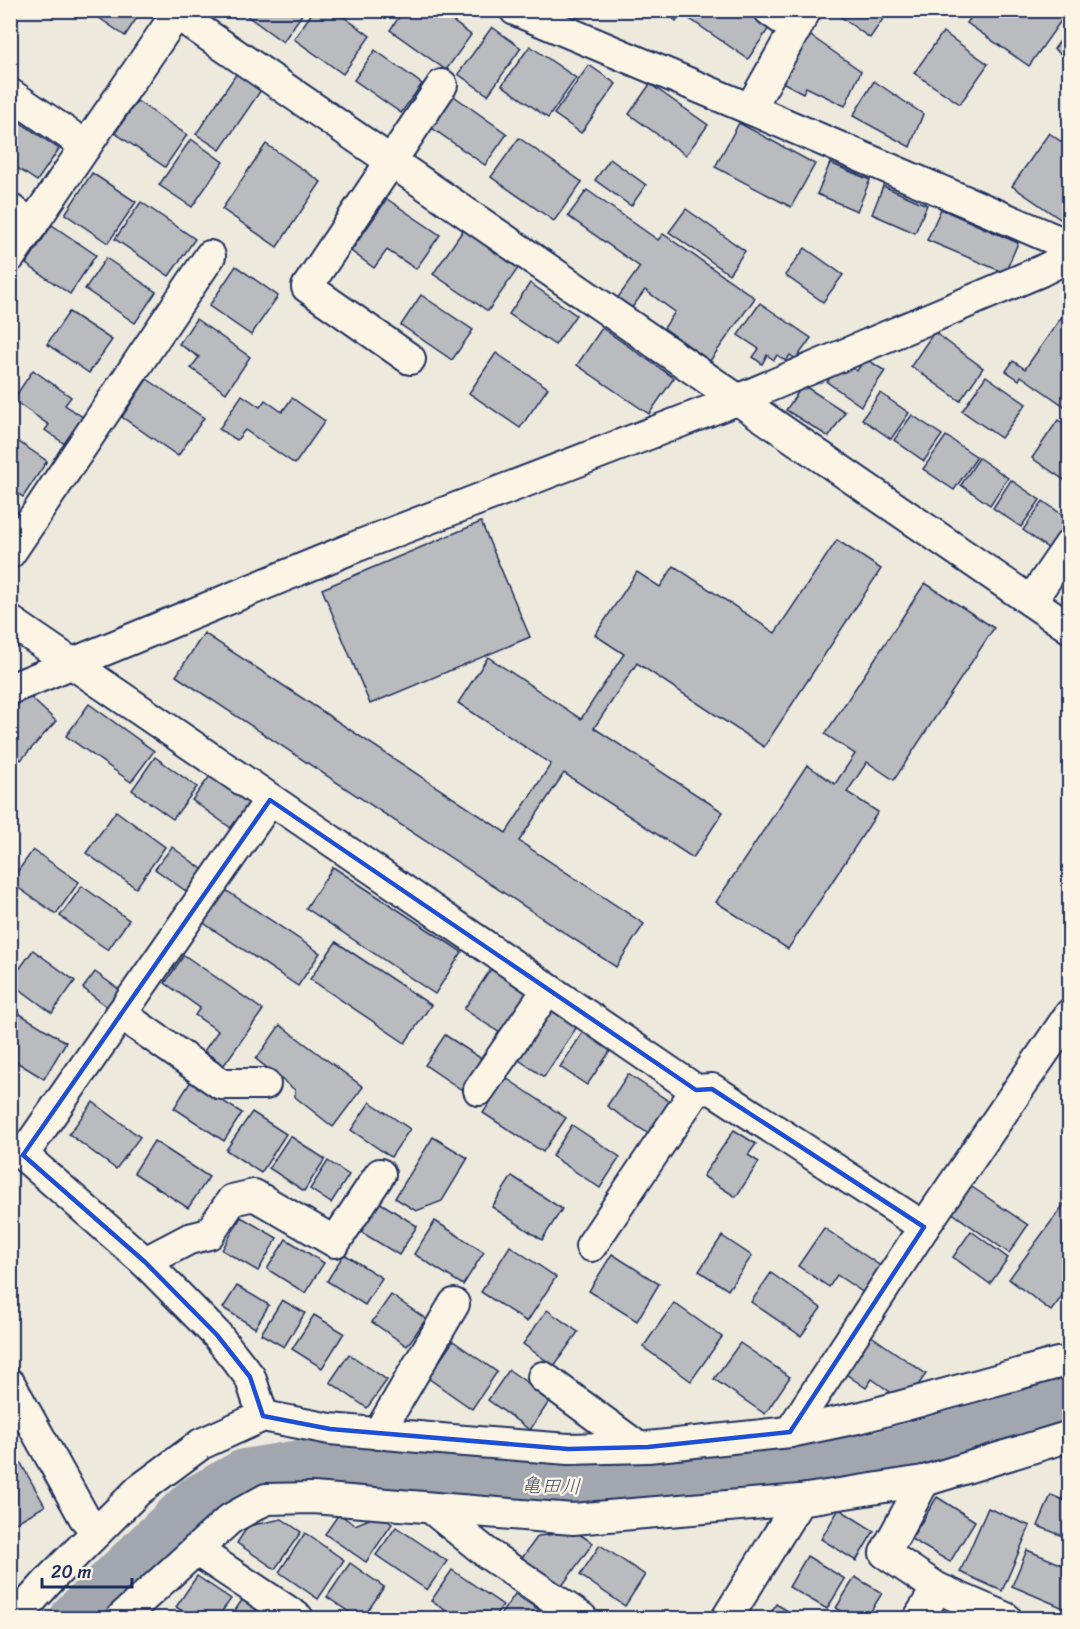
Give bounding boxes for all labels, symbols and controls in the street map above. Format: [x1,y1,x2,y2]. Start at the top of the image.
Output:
water label: 亀田川 [520,1467,582,1505]
scale bar [42,1551,132,1589]
text: 20 m [51,1556,91,1588]

